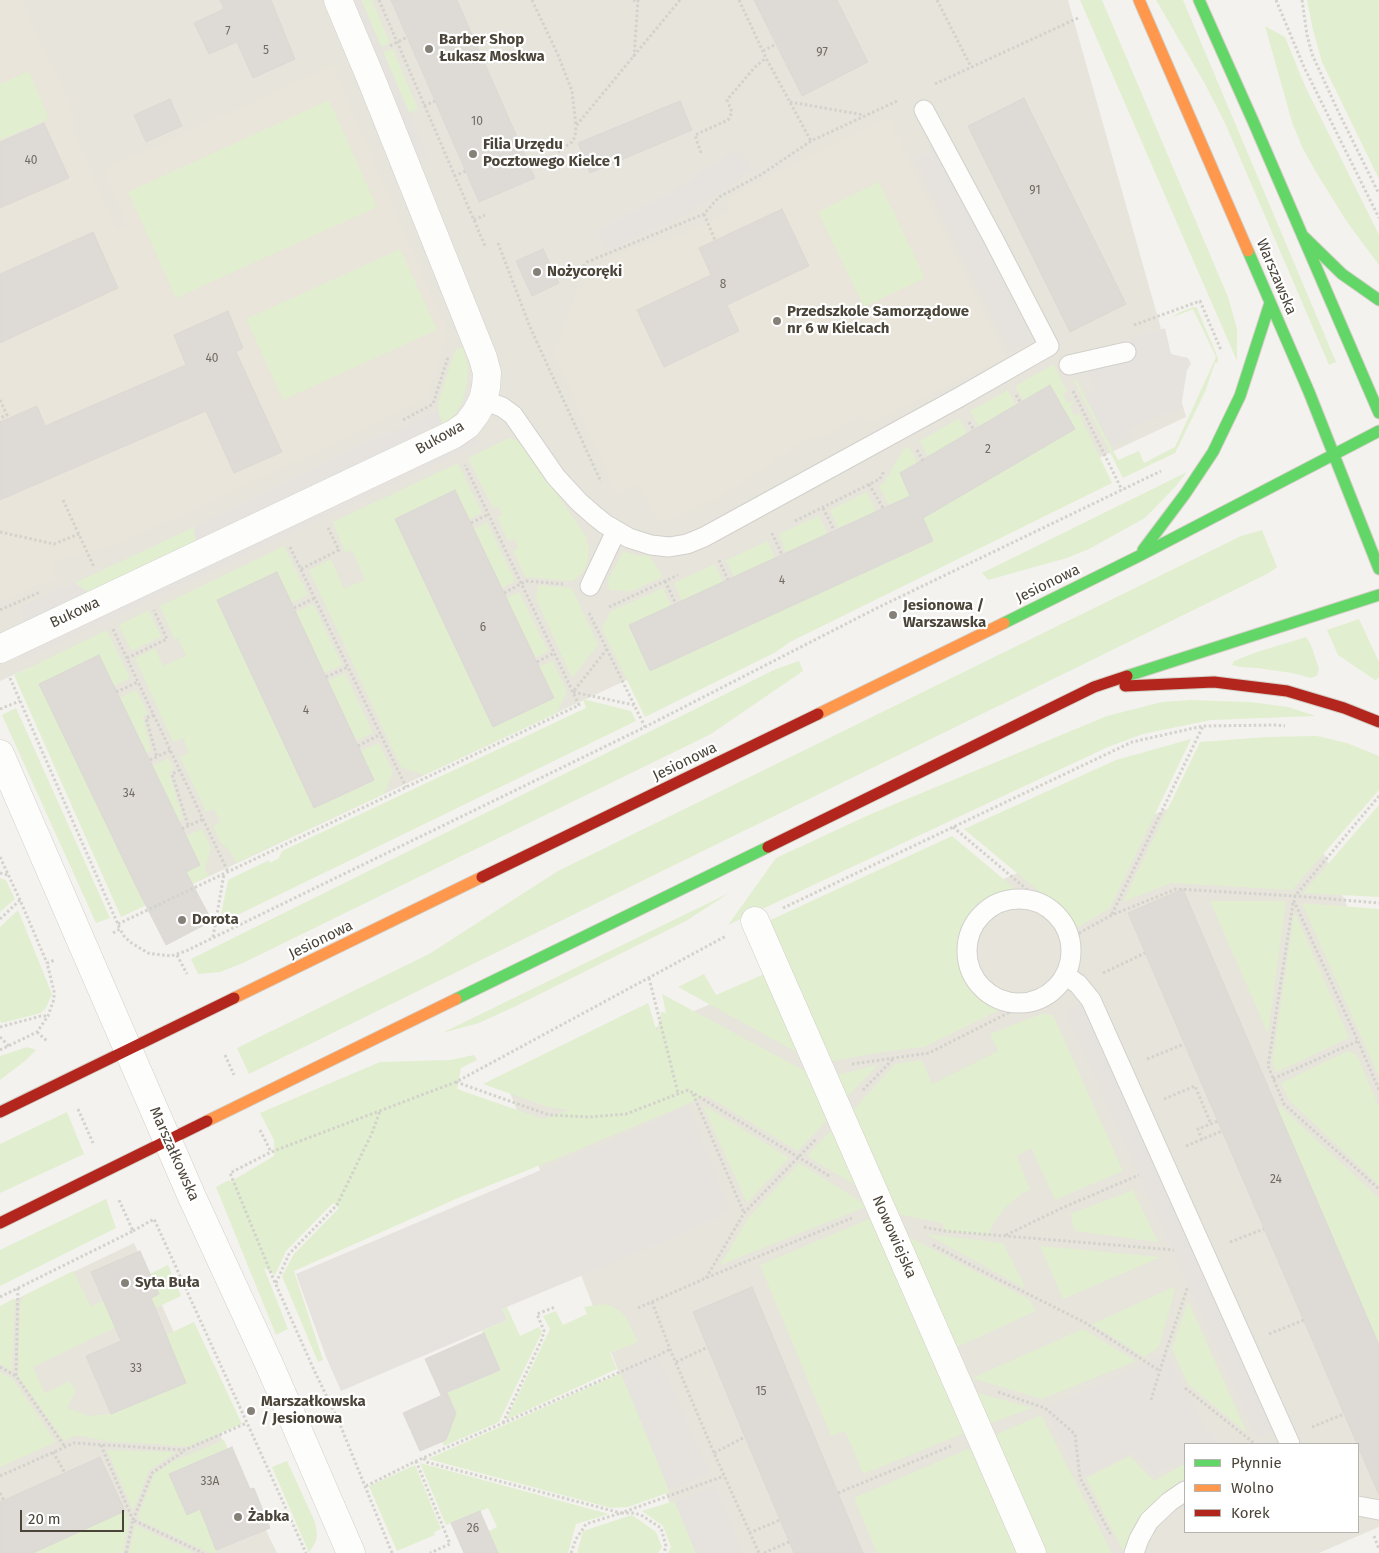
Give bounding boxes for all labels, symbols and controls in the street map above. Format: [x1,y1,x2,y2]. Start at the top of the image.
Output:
house number: 7 [225,25,231,39]
place label: Barber Shop Łukasz Moskwa [439,31,545,66]
marker: Barber Shop Łukasz Moskwa [423,43,435,55]
house number: 5 [263,44,269,58]
house number: 97 [816,46,828,60]
house number: 10 [471,115,483,129]
place label: Filia Urzędu Pocztowego Kielce 1 [483,136,620,171]
marker: Filia Urzędu Pocztowego Kielce 1 [467,148,479,160]
house number: 40 [24,154,38,168]
house number: 91 [1029,184,1041,198]
street label: Warszawska [1252,236,1300,318]
place label: Nożycoręki [547,263,622,281]
marker: Nożycoręki [531,266,543,278]
house number: 8 [720,278,726,292]
place label: Przedszkole Samorządowe nr 6 w Kielcach [787,303,969,338]
marker: Przedszkole Samorządowe nr 6 w Kielcach [771,315,783,327]
house number: 40 [205,352,219,366]
street label: Bukowa [413,417,467,459]
house number: 2 [985,443,991,457]
street label: Jesionowa [1013,561,1083,607]
house number: 4 [779,574,785,588]
street label: Bukowa [47,594,103,632]
place label: Jesionowa / Warszawska [903,597,986,632]
marker: Jesionowa / Warszawska [887,609,899,621]
house number: 6 [480,621,486,635]
house number: 4 [303,704,309,718]
street label: Jesionowa [650,739,720,785]
house number: 34 [123,787,135,801]
place label: Dorota [192,911,239,929]
marker: Dorota [176,914,188,926]
street label: Jesionowa [286,917,356,963]
street label: Marszałkowska [145,1104,203,1204]
house number: 24 [1270,1173,1282,1187]
street label: Nowowiejska [868,1193,920,1281]
place label: Syta Buła [135,1274,200,1292]
marker: Syta Buła [119,1277,131,1289]
house number: 33 [130,1362,142,1376]
house number: 15 [755,1385,767,1399]
place label: Marszałkowska / Jesionowa [261,1393,366,1428]
marker: Marszałkowska / Jesionowa [245,1405,257,1417]
legend [1184,1443,1359,1533]
text: Płynnie [1231,1454,1282,1472]
house number: 33A [201,1475,219,1489]
text: Wolno [1231,1479,1274,1497]
scale bar [22,1500,126,1532]
text: Korek [1231,1504,1270,1522]
place label: Żabka [248,1508,289,1526]
text: 20 m [28,1510,61,1528]
marker: Żabka [232,1511,244,1523]
house number: 26 [467,1522,479,1536]

